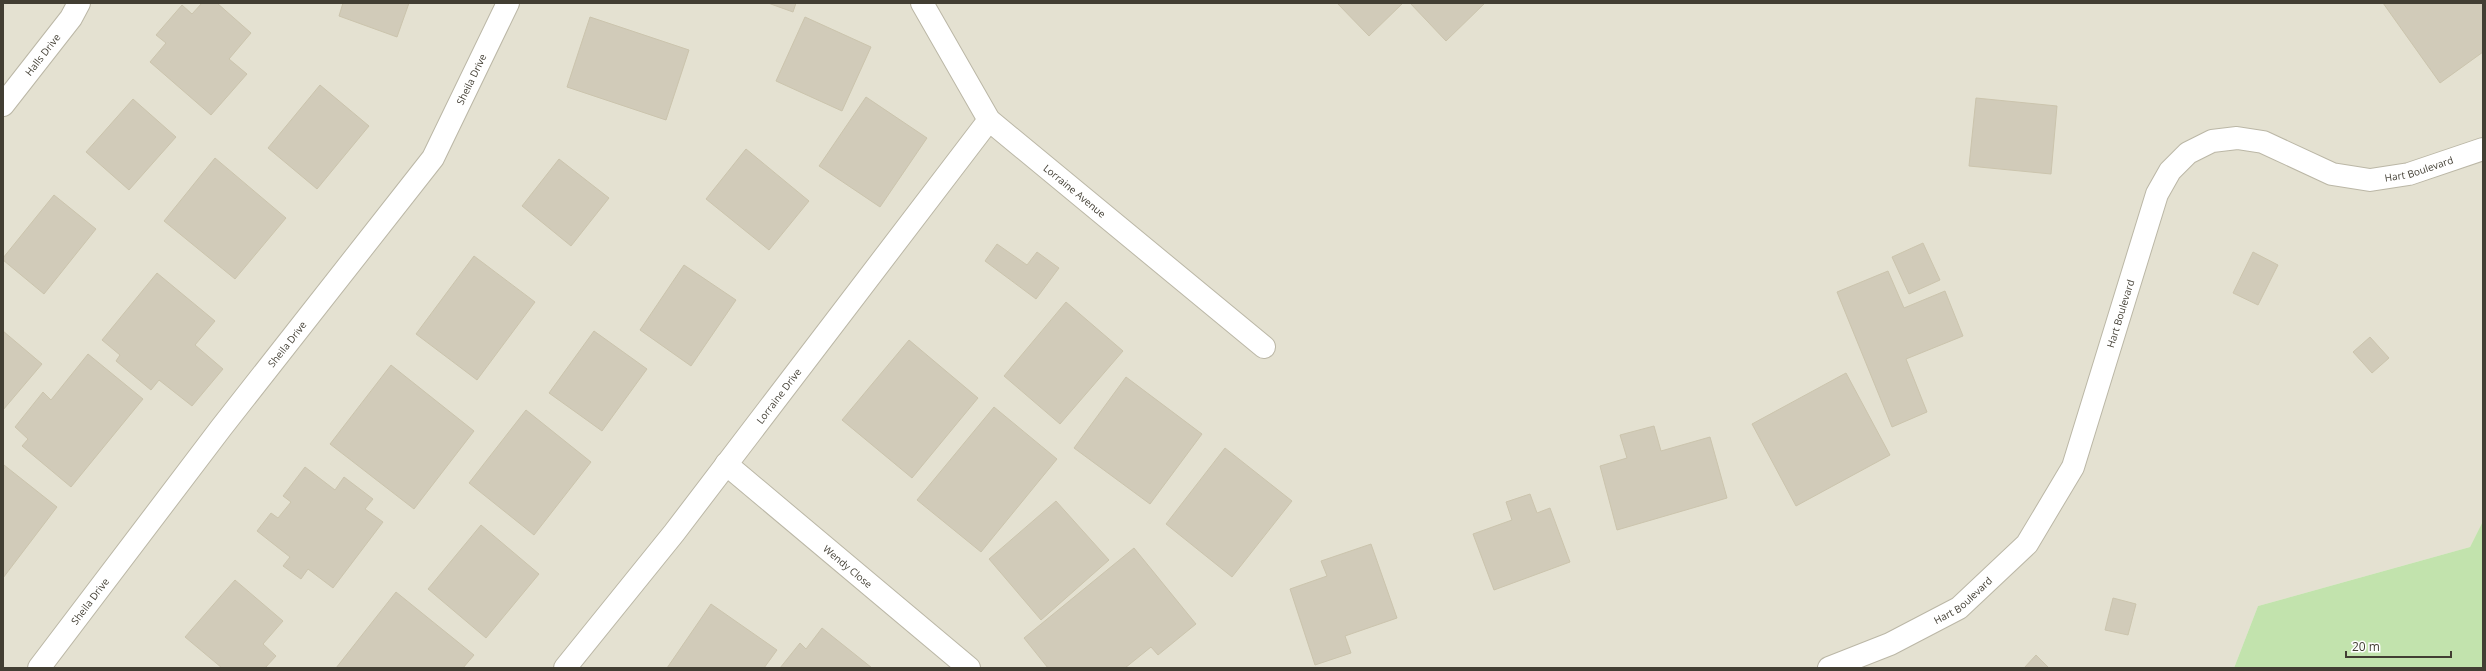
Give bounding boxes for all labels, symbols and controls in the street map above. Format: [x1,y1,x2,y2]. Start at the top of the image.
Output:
street label: Halls Drive [22,30,64,79]
street label: Sheila Drive [453,51,490,107]
street label: Hart Boulevard [2384,153,2455,185]
street label: Lorraine Avenue [1041,161,1109,221]
street label: Hart Boulevard [2103,278,2137,349]
street label: Sheila Drive [264,318,310,370]
street label: Lorraine Drive [753,365,805,427]
street label: Wendy Close [820,542,876,591]
street label: Hart Boulevard [1931,573,1995,627]
street label: Sheila Drive [68,575,112,627]
scale bar [2346,633,2451,659]
text: 20 m [2352,638,2380,655]

